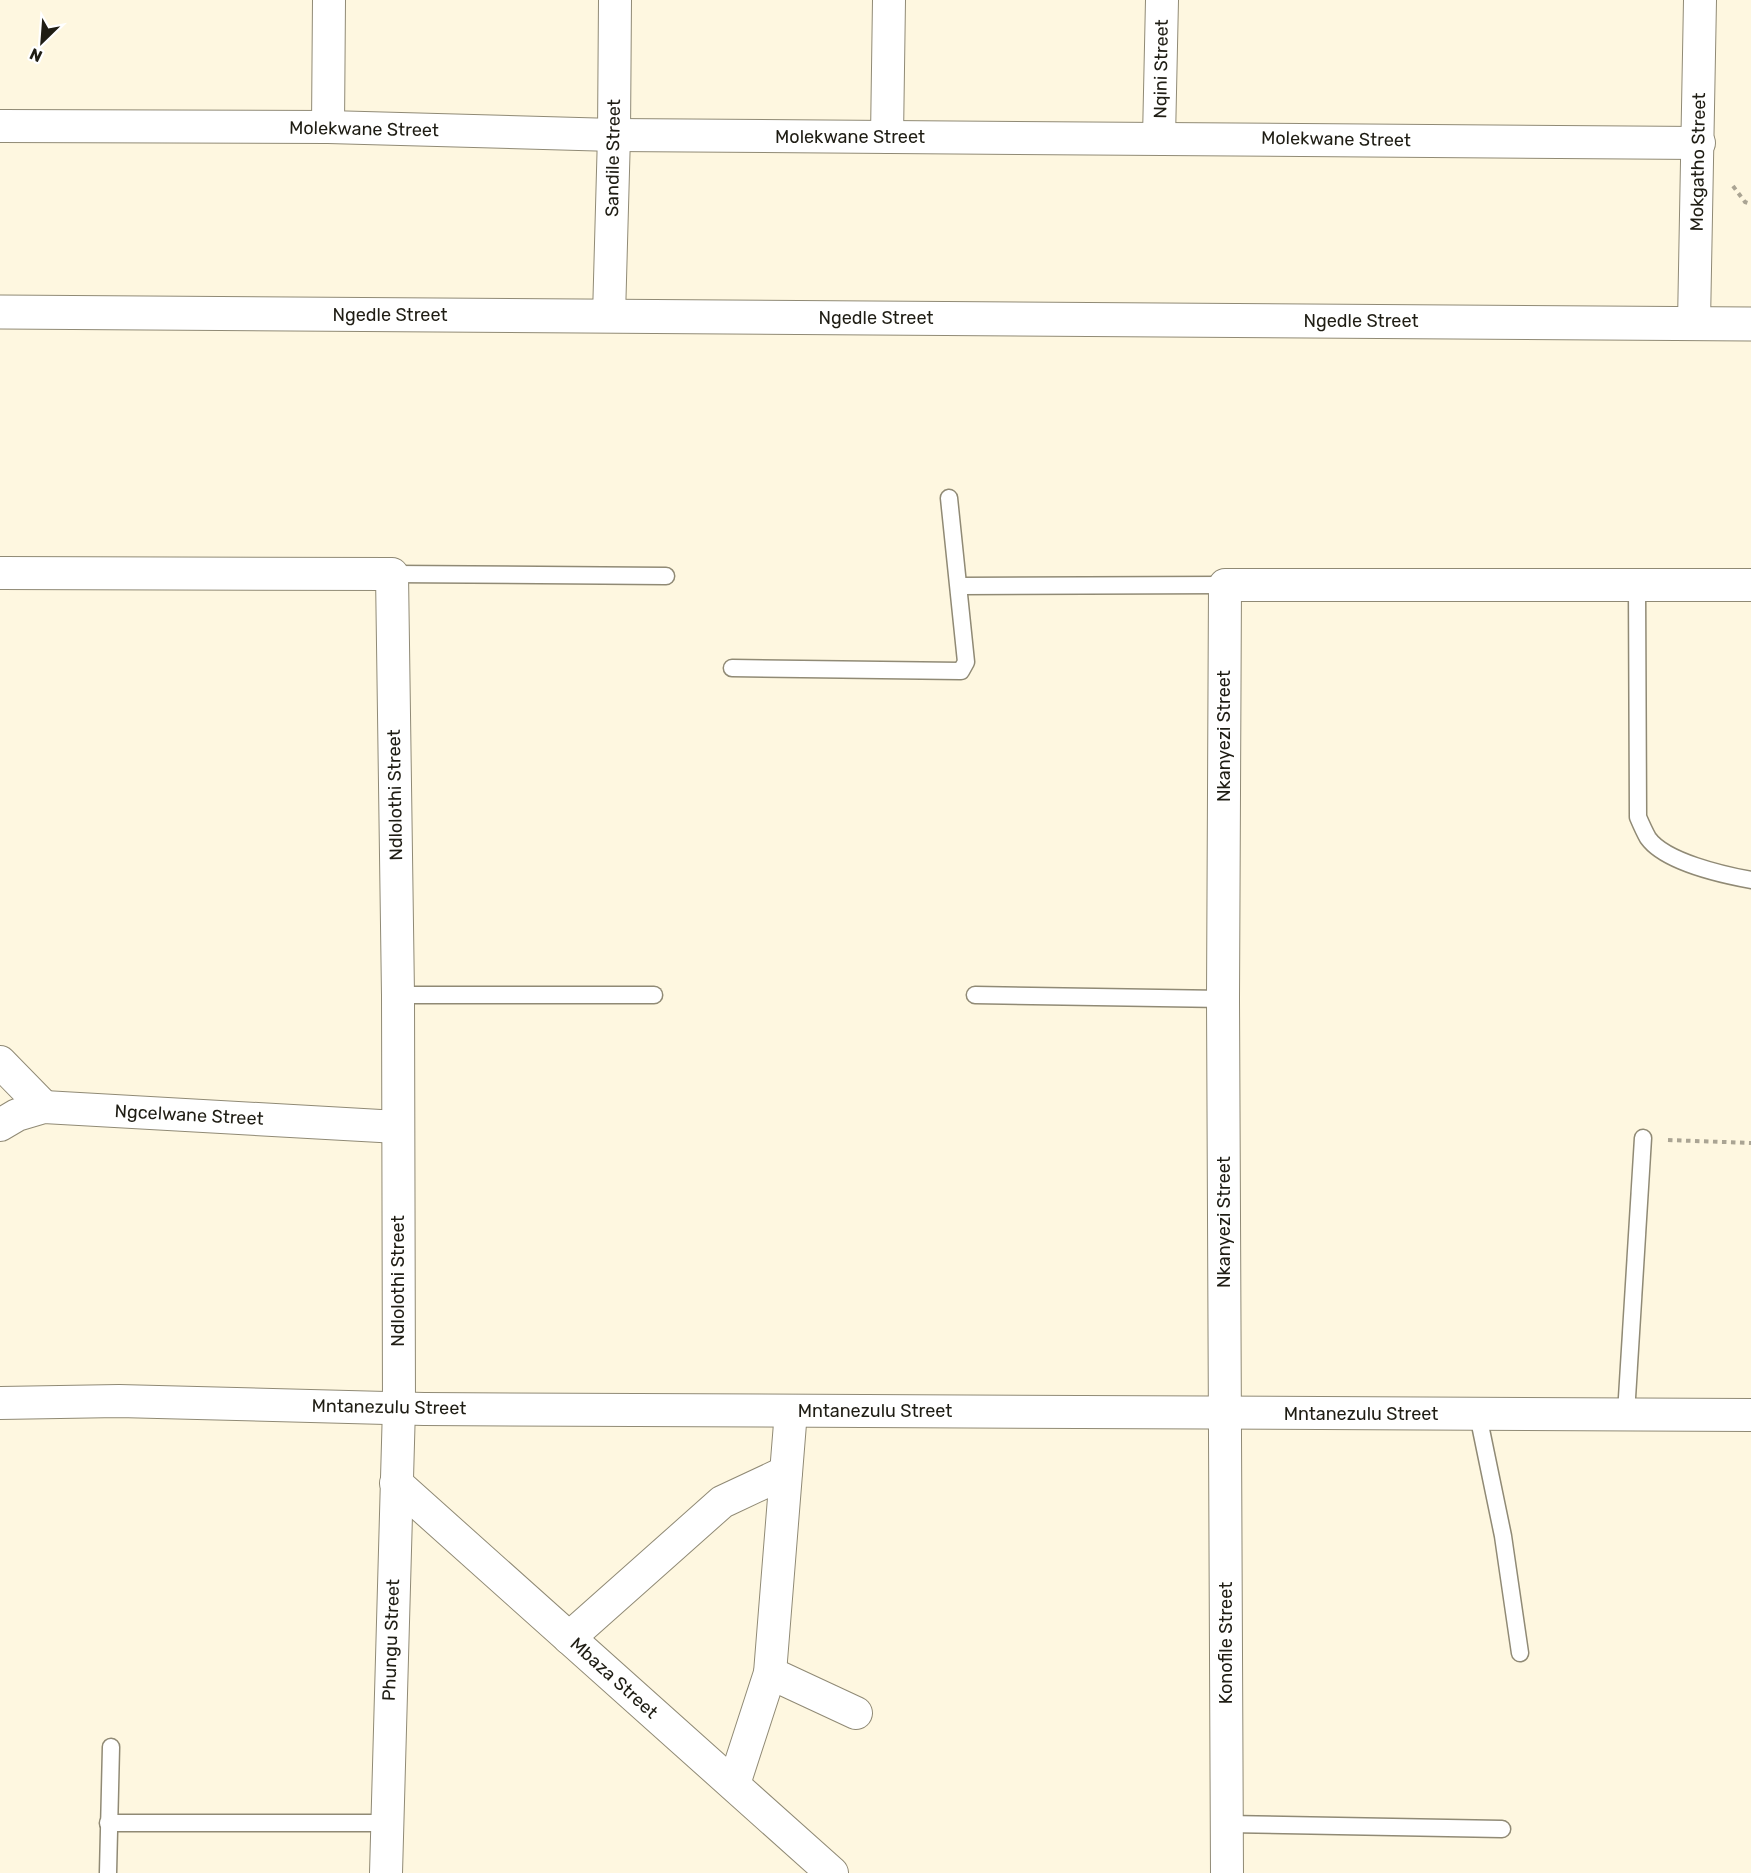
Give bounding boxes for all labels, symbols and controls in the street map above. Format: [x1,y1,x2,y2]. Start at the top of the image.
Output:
north arrow [12,12,72,72]
street label: Nqini Street [1149,19,1173,119]
text: N [27,44,45,66]
street label: Mokgatho Street [1686,92,1710,232]
street label: Sandile Street [601,99,625,217]
street label: Molekwane Street [289,117,439,141]
street label: Molekwane Street [775,126,925,148]
street label: Molekwane Street [1261,127,1411,151]
street label: Ngedle Street [333,304,447,326]
street label: Ngedle Street [819,307,933,329]
street label: Ngedle Street [1304,310,1418,332]
street label: Nkanyezi Street [1213,670,1235,802]
street label: Ndlolothi Street [383,729,407,861]
street label: Ngcelwane Street [114,1100,264,1130]
street label: Nkanyezi Street [1213,1156,1235,1288]
street label: Ndlolothi Street [387,1215,409,1347]
street label: Mntanezulu Street [311,1395,467,1419]
street label: Mntanezulu Street [798,1400,952,1422]
street label: Mntanezulu Street [1284,1403,1438,1425]
street label: Phungu Street [378,1579,404,1701]
street label: Konofile Street [1215,1582,1237,1704]
street label: Mbaza Street [566,1633,662,1723]

